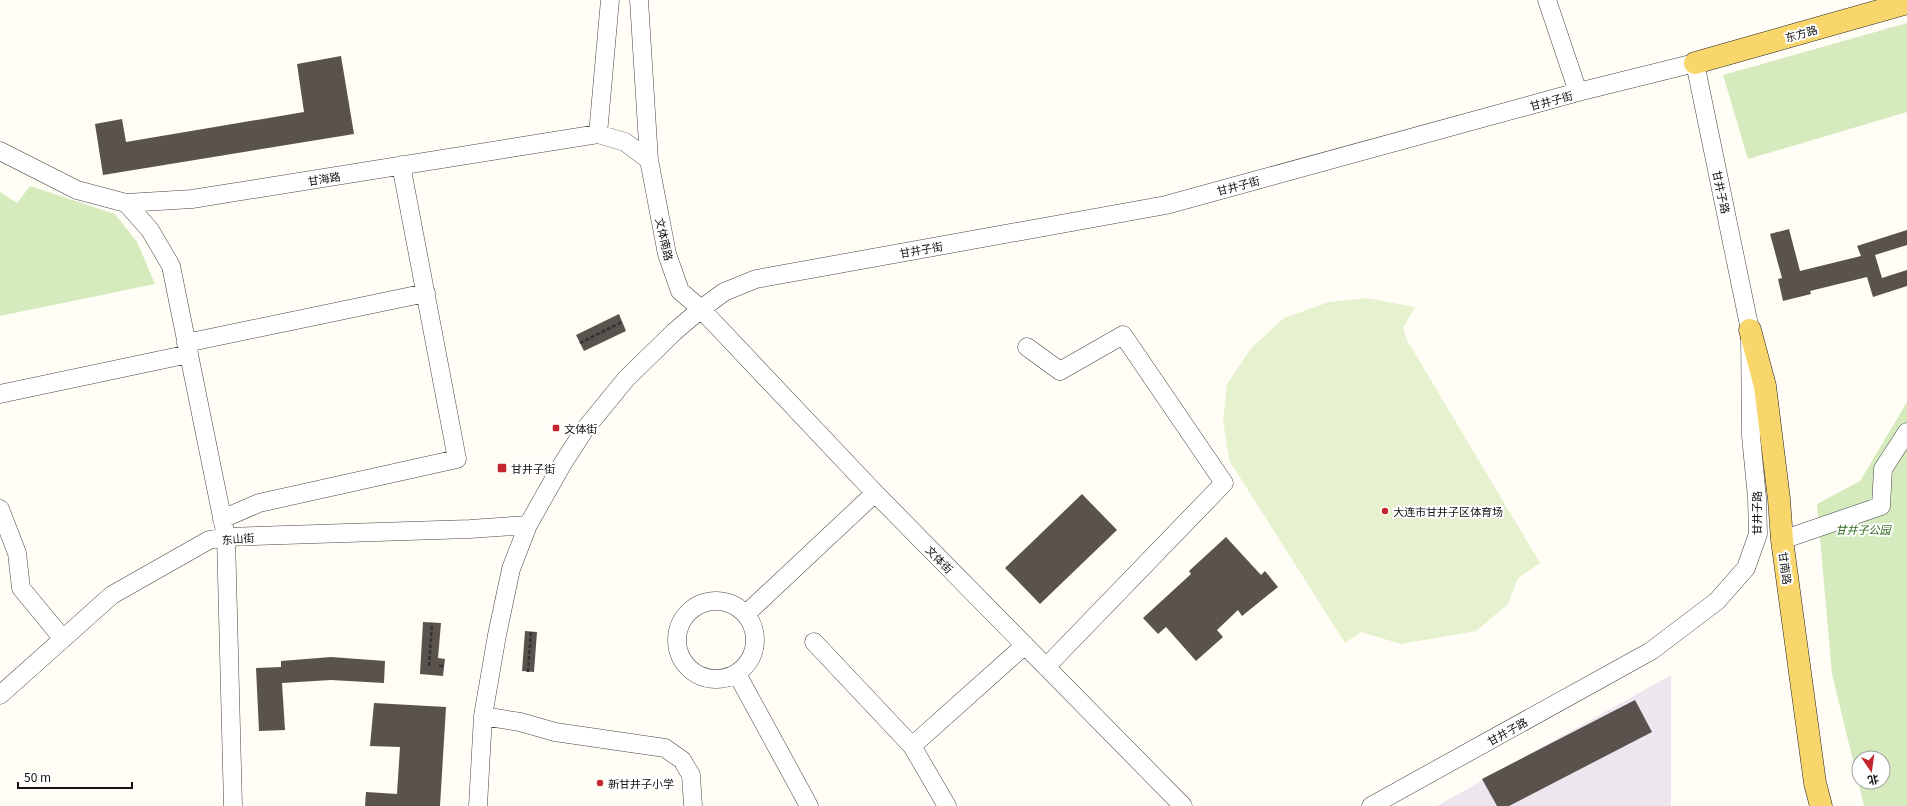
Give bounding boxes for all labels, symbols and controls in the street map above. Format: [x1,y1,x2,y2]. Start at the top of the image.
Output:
street label: 东方路 [1783,21,1819,45]
street label: 甘井子街 [1528,87,1574,113]
street label: 甘海路 [306,168,342,188]
street label: 甘井子路 [1710,169,1734,215]
street label: 甘井子街 [1215,172,1261,198]
street label: 文体南路 [652,216,678,262]
street label: 甘井子街 [898,237,944,261]
place label: 文体街 [564,420,597,436]
marker: 文体街 [551,423,561,433]
place label: 甘井子街 [511,460,555,476]
marker: 甘井子街 [496,462,508,474]
street label: 甘井子路 [1748,491,1764,535]
place label: 大连市甘井子区体育场 [1393,503,1503,519]
marker: 大连市甘井子区体育场 [1380,506,1390,516]
park label: 甘井子公园 [1836,521,1892,537]
street label: 东山街 [221,529,255,547]
street label: 文体街 [923,542,957,576]
street label: 甘南路 [1776,551,1796,585]
street label: 甘井子路 [1484,713,1530,749]
north arrow [1851,750,1891,790]
scale bar [18,764,132,790]
text: 50 m [24,768,51,785]
text: 北 [1866,772,1881,790]
place label: 新甘井子小学 [608,775,674,791]
marker: 新甘井子小学 [595,778,605,788]

